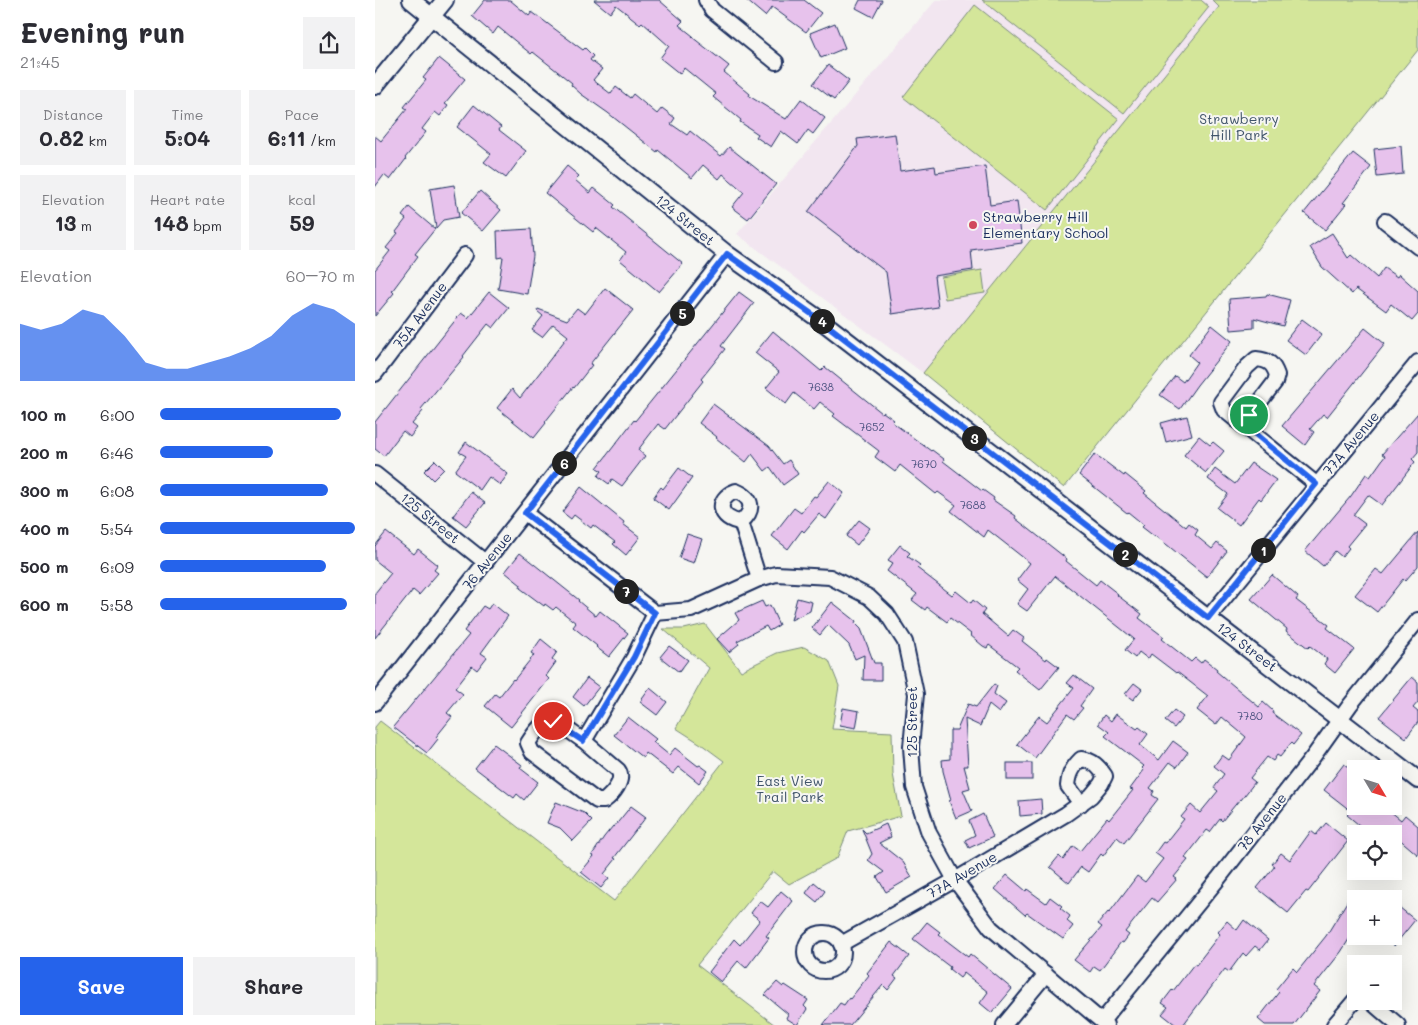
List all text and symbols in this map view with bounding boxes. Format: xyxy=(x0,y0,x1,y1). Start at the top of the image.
text: Evening run xyxy=(20,14,185,50)
button: share xyxy=(303,17,355,69)
text: 21:45 xyxy=(20,51,60,72)
text: Distance xyxy=(43,105,103,124)
text: Time xyxy=(172,105,203,124)
text: Pace xyxy=(285,105,319,124)
park label: Strawberry Hill Park xyxy=(1199,109,1279,144)
text: 0.82 xyxy=(39,124,84,151)
text: 5:04 xyxy=(165,124,210,151)
text: 6:11 xyxy=(268,124,306,151)
text: km xyxy=(84,131,107,150)
text: /km xyxy=(306,131,336,150)
text: Elevation xyxy=(42,190,105,209)
text: Heart rate xyxy=(150,190,225,209)
text: kcal xyxy=(288,190,316,209)
street label: 124 Street xyxy=(652,190,719,249)
place label: Strawberry Hill Elementary School xyxy=(983,207,1109,242)
text: 13 xyxy=(54,209,76,236)
text: 148 xyxy=(153,209,189,236)
text: 59 xyxy=(289,209,314,236)
text: m xyxy=(76,216,92,235)
text: bpm xyxy=(189,216,222,235)
marker: Strawberry Hill Elementary School xyxy=(967,219,979,231)
text: Elevation xyxy=(20,265,92,286)
text: 60–70 m xyxy=(286,265,355,286)
street label: 75A Avenue xyxy=(388,278,451,352)
pin: 5 xyxy=(669,300,695,326)
text: 5 xyxy=(678,304,687,323)
pin: 4 xyxy=(809,308,835,334)
text: 4 xyxy=(818,312,827,331)
house number: 7638 xyxy=(808,379,834,394)
pin xyxy=(1228,394,1270,436)
icon: arrive xyxy=(1235,401,1263,429)
text: 100 m xyxy=(20,404,66,425)
text: 6:00 xyxy=(100,404,134,425)
street label: 77A Avenue xyxy=(1318,407,1383,479)
house number: 7652 xyxy=(859,419,885,434)
pin: 3 xyxy=(961,426,987,450)
text: 3 xyxy=(970,429,979,448)
text: 200 m xyxy=(20,442,68,463)
text: 6:46 xyxy=(100,442,134,463)
pin: 6 xyxy=(551,450,577,476)
text: 6 xyxy=(560,454,569,473)
house number: 7670 xyxy=(911,456,937,471)
text: 300 m xyxy=(20,480,69,501)
text: 6:08 xyxy=(100,480,134,501)
street label: 125 Street xyxy=(397,488,464,547)
house number: 7688 xyxy=(960,497,986,512)
text: 400 m xyxy=(20,518,69,539)
text: 5:54 xyxy=(100,518,133,539)
street label: 76 Avenue xyxy=(457,528,516,594)
pin: 1 xyxy=(1251,538,1275,562)
text: 1 xyxy=(1260,541,1267,560)
pin: 2 xyxy=(1113,542,1137,566)
text: 2 xyxy=(1122,545,1129,564)
text: 500 m xyxy=(20,556,68,577)
text: 6:09 xyxy=(100,556,134,577)
pin: 7 xyxy=(613,578,639,604)
text: 7 xyxy=(623,582,630,601)
text: 600 m xyxy=(20,594,69,615)
text: 5:58 xyxy=(100,594,133,615)
street label: 124 Street xyxy=(1213,618,1282,676)
street label: 125 Street xyxy=(902,686,921,758)
pin xyxy=(532,700,574,742)
icon: check xyxy=(539,707,567,735)
house number: 7780 xyxy=(1237,708,1263,723)
north arrow xyxy=(1347,760,1403,815)
map controls xyxy=(1347,760,1402,1010)
park label: East View Trail Park xyxy=(756,771,824,806)
street label: 78 Avenue xyxy=(1233,789,1290,855)
button: locate xyxy=(1347,825,1402,880)
street label: 77A Avenue xyxy=(923,847,1000,902)
button: + xyxy=(1347,890,1402,945)
button: − xyxy=(1347,955,1402,1010)
button: Save xyxy=(20,957,183,1015)
button: Share xyxy=(193,957,355,1015)

